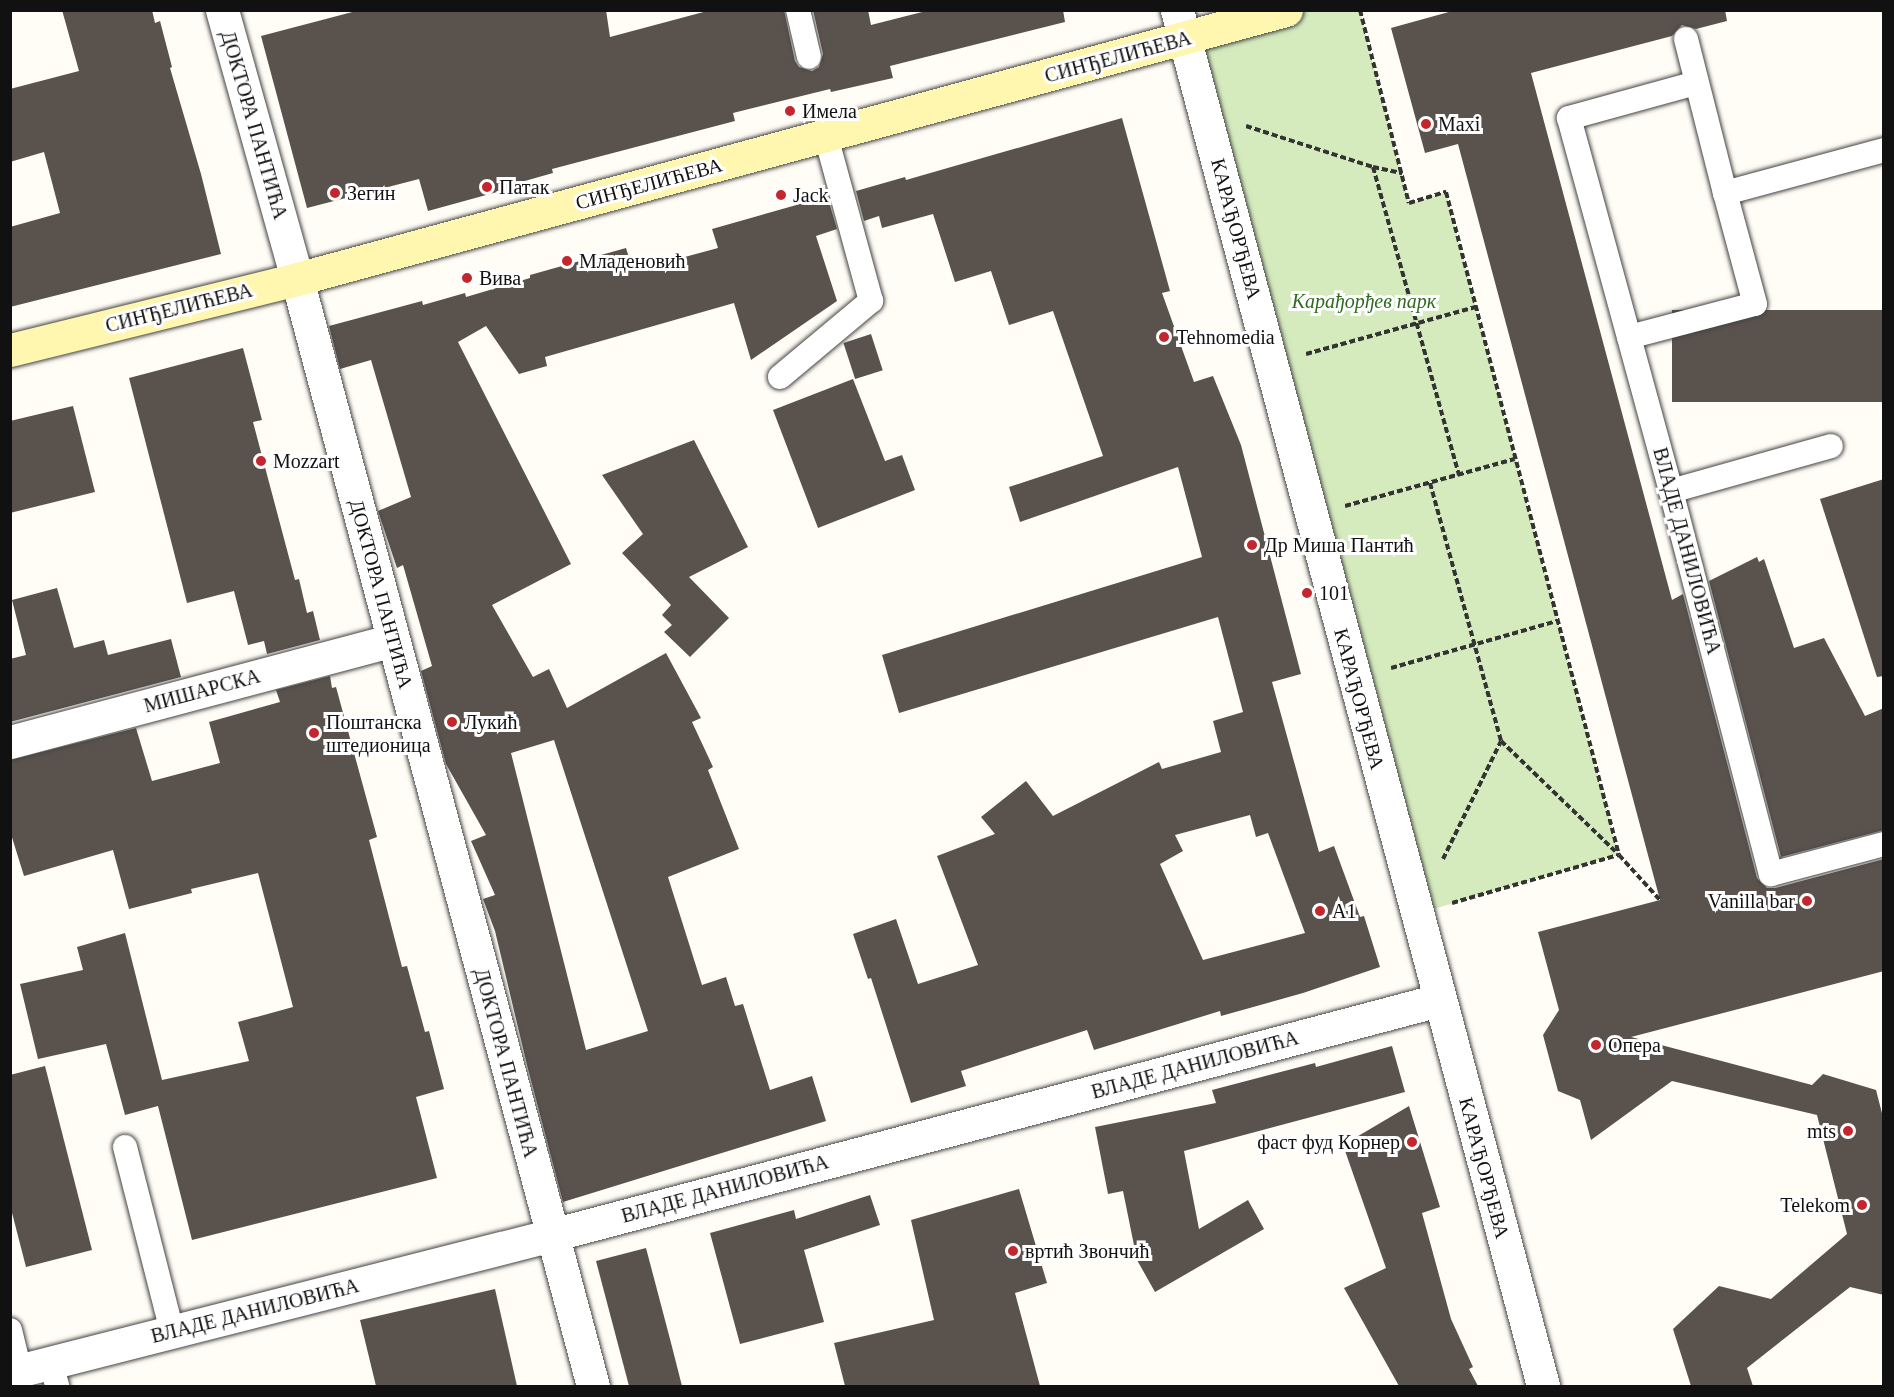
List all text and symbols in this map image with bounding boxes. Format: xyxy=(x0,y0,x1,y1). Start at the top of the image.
street label: СИНЂЕЛИЋЕВА xyxy=(1042,26,1194,88)
street label: ДОКТОРА ПАНТИЋА xyxy=(216,28,292,222)
place label: Имела xyxy=(802,99,857,123)
marker: Имела xyxy=(783,104,797,118)
place label: Maxi xyxy=(1438,112,1480,136)
marker: Maxi xyxy=(1419,117,1433,131)
street label: СИНЂЕЛИЋЕВА xyxy=(573,153,725,215)
street label: КАРАЂОРЂЕВА xyxy=(1206,156,1266,302)
place label: Патак xyxy=(499,175,549,199)
marker: Патак xyxy=(480,180,494,194)
place label: Зегин xyxy=(347,181,396,205)
place label: Jack xyxy=(793,183,829,207)
marker: Зегин xyxy=(328,186,342,200)
marker: Jack xyxy=(774,188,788,202)
place label: Младеновић xyxy=(579,249,686,273)
marker: Младеновић xyxy=(560,254,574,268)
place label: Вива xyxy=(479,266,521,290)
marker: Вива xyxy=(460,271,474,285)
street label: СИНЂЕЛИЋЕВА xyxy=(103,278,255,338)
park label: Карађорђев парк xyxy=(1292,289,1436,313)
place label: Tehnomedia xyxy=(1176,325,1275,349)
marker: Tehnomedia xyxy=(1157,330,1171,344)
street label: ВЛАДЕ ДАНИЛОВИЋА xyxy=(1648,445,1726,657)
place label: Mozzart xyxy=(273,449,340,473)
marker: Mozzart xyxy=(254,454,268,468)
street label: ДОКТОРА ПАНТИЋА xyxy=(344,497,418,691)
place label: Др Миша Пантић xyxy=(1264,533,1414,557)
marker: Др Миша Пантић xyxy=(1245,538,1259,552)
place label: 101 xyxy=(1319,581,1349,605)
marker: 101 xyxy=(1300,586,1314,600)
street label: КАРАЂОРЂЕВА xyxy=(1329,626,1389,772)
street label: МИШАРСКА xyxy=(141,664,263,718)
place label: Поштанска штедионица xyxy=(326,710,431,757)
place label: Лукић xyxy=(464,710,517,734)
marker: Лукић xyxy=(445,715,459,729)
marker: Поштанска штедионица xyxy=(307,726,321,740)
place label: Vanilla bar xyxy=(1708,889,1795,913)
marker: Vanilla bar xyxy=(1800,894,1814,908)
place label: A1 xyxy=(1332,899,1356,923)
marker: A1 xyxy=(1313,904,1327,918)
street label: ДОКТОРА ПАНТИЋА xyxy=(469,966,543,1160)
street label: ВЛАДЕ ДАНИЛОВИЋА xyxy=(1089,1026,1301,1104)
place label: Опера xyxy=(1608,1033,1661,1057)
marker: Опера xyxy=(1589,1038,1603,1052)
street label: КАРАЂОРЂЕВА xyxy=(1454,1095,1514,1241)
place label: mts xyxy=(1807,1119,1836,1143)
marker: mts xyxy=(1841,1124,1855,1138)
place label: фаст фуд Корнер xyxy=(1257,1130,1400,1154)
marker: фаст фуд Корнер xyxy=(1405,1135,1419,1149)
street label: ВЛАДЕ ДАНИЛОВИЋА xyxy=(619,1150,831,1228)
place label: Telekom xyxy=(1780,1193,1850,1217)
marker: Telekom xyxy=(1855,1198,1869,1212)
place label: вртић Звончић xyxy=(1025,1239,1149,1263)
marker: вртић Звончић xyxy=(1006,1244,1020,1258)
street label: ВЛАДЕ ДАНИЛОВИЋА xyxy=(149,1274,361,1348)

